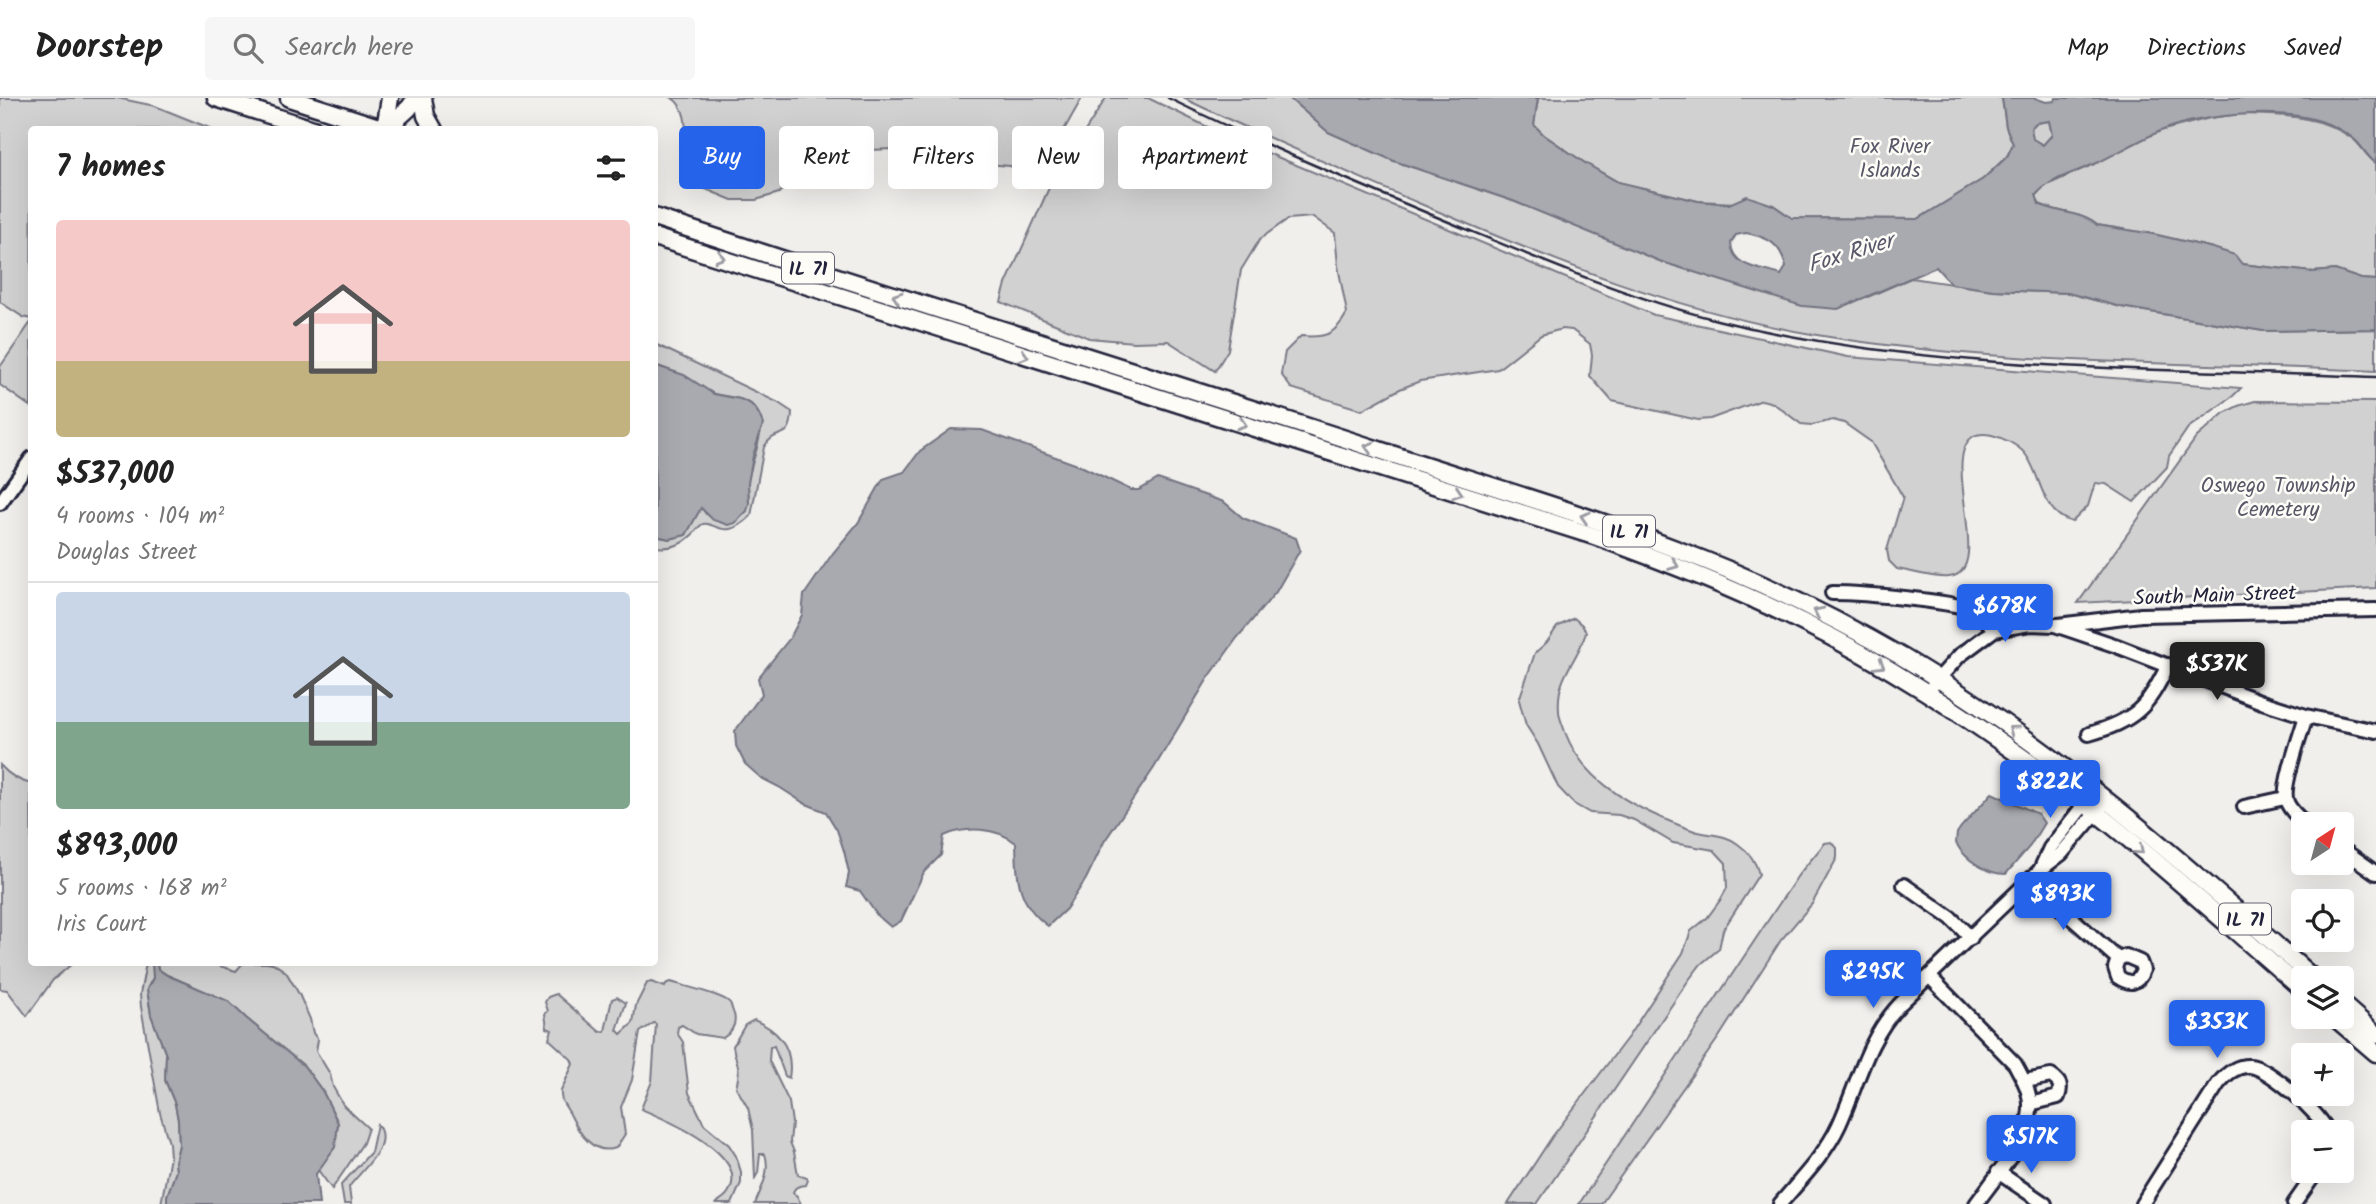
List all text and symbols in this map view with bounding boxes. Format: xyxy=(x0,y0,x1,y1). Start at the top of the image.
search box xyxy=(205,17,695,80)
text: Doorstep xyxy=(35,22,163,75)
text: Search here xyxy=(285,27,413,69)
icon: search xyxy=(229,29,267,67)
text: Map xyxy=(2067,29,2109,68)
text: Directions xyxy=(2147,29,2246,68)
text: Saved xyxy=(2284,29,2341,68)
chip: Buy xyxy=(679,126,765,189)
chip: Rent xyxy=(779,126,874,189)
chip: Filters xyxy=(888,126,998,189)
chip: New xyxy=(1012,126,1104,189)
chip: Apartment xyxy=(1118,126,1272,189)
park label: Fox River Islands xyxy=(1850,131,1931,188)
text: 7 homes xyxy=(56,144,166,192)
icon: filters xyxy=(592,149,630,187)
water label: Fox River xyxy=(1803,223,1902,284)
one-way arrow xyxy=(713,249,725,263)
road number: IL 71 xyxy=(782,252,834,284)
icon: home xyxy=(280,266,406,392)
one-way arrow xyxy=(891,291,903,305)
one-way arrow xyxy=(1018,347,1030,362)
one-way arrow xyxy=(1235,415,1247,430)
one-way arrow xyxy=(1363,440,1375,455)
text: $537,000 xyxy=(56,451,174,499)
park label: Oswego Township Cemetery xyxy=(2201,470,2355,527)
one-way arrow xyxy=(1451,485,1464,499)
text: 4 rooms · 104 m² xyxy=(56,499,224,535)
one-way arrow xyxy=(1580,511,1592,525)
road number: IL 71 xyxy=(1603,516,1655,546)
text: Douglas Street xyxy=(56,535,197,571)
one-way arrow xyxy=(1667,557,1679,571)
street label: South Main Street xyxy=(2133,577,2298,616)
pin: $678K xyxy=(1956,584,2054,644)
text: $678K xyxy=(1973,589,2037,625)
one-way arrow xyxy=(1813,607,1825,621)
icon: home xyxy=(280,638,406,764)
pin: $537K xyxy=(2168,642,2266,702)
text: $537K xyxy=(2186,647,2248,683)
one-way arrow xyxy=(1873,657,1886,670)
one-way arrow xyxy=(2008,726,2020,738)
pin: $822K xyxy=(2001,760,2099,820)
text: $822K xyxy=(2016,765,2084,801)
north arrow xyxy=(2291,812,2354,875)
map controls xyxy=(2291,812,2354,1183)
text: $893,000 xyxy=(56,823,177,871)
one-way arrow xyxy=(2131,842,2144,854)
text: 5 rooms · 168 m² xyxy=(56,871,227,907)
pin: $893K xyxy=(2014,872,2112,932)
text: $893K xyxy=(2030,877,2096,913)
button: locate xyxy=(2291,889,2354,952)
road number: IL 71 xyxy=(2219,904,2271,934)
text: Iris Court xyxy=(56,907,147,943)
pin: $295K xyxy=(1824,950,1922,1010)
text: $295K xyxy=(1841,955,1905,991)
button: layers xyxy=(2291,966,2354,1029)
pin: $353K xyxy=(2168,1000,2266,1060)
text: $353K xyxy=(2185,1005,2249,1041)
button: + xyxy=(2291,1043,2354,1106)
pin: $517K xyxy=(1982,1116,2080,1175)
text: $517K xyxy=(2003,1120,2059,1156)
button: − xyxy=(2291,1120,2354,1183)

